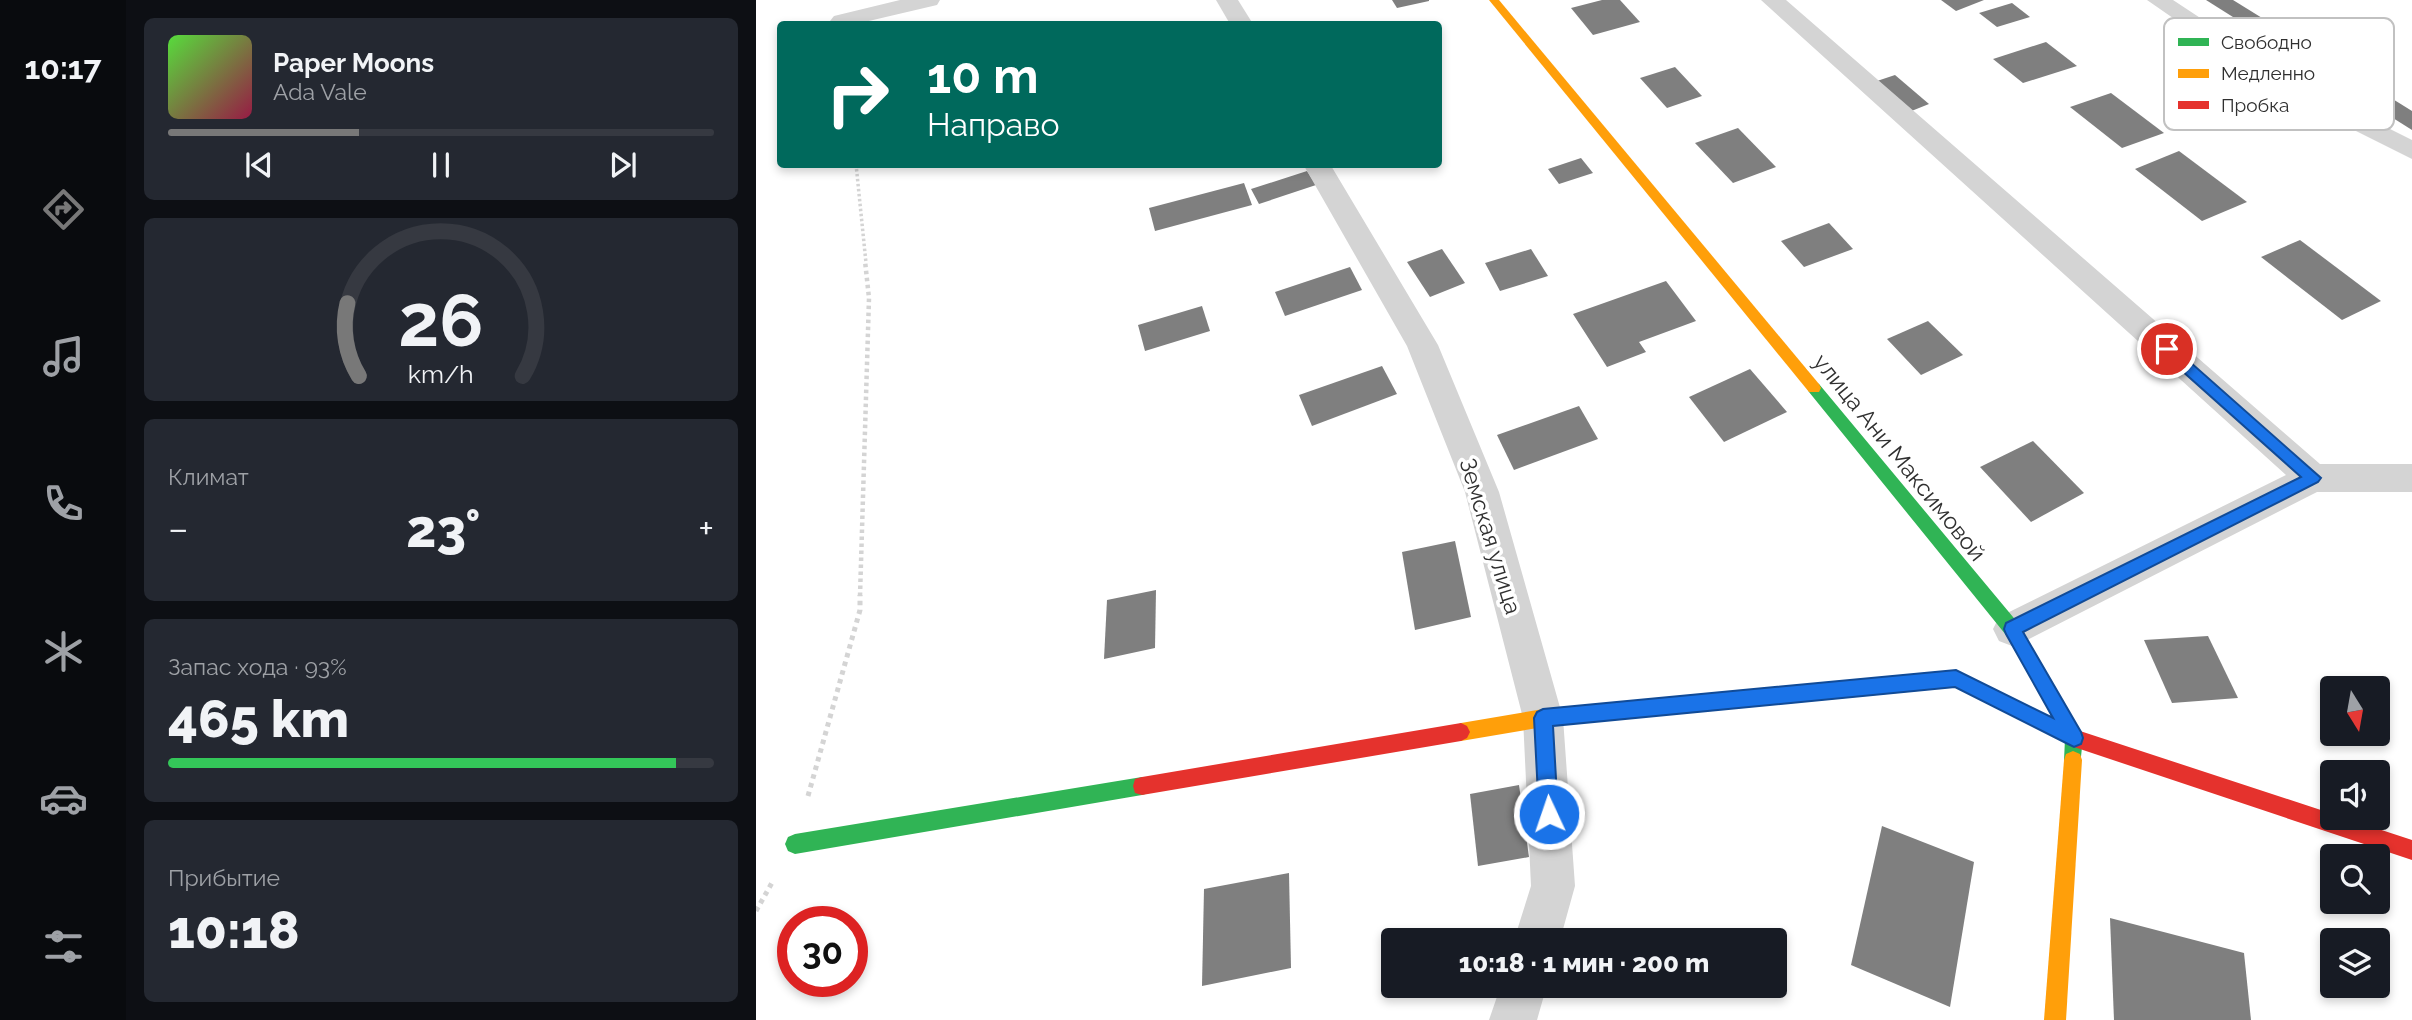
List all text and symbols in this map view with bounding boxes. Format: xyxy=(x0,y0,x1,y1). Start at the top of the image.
legend xyxy=(2164,18,2394,130)
text: Свободно xyxy=(2221,31,2312,53)
text: 10 m xyxy=(927,47,1039,104)
text: Paper Moons xyxy=(273,48,434,78)
text: 10:17 xyxy=(24,49,102,86)
icon: right xyxy=(812,49,903,140)
text: Медленно xyxy=(2221,62,2315,84)
text: Ada Vale xyxy=(273,78,367,105)
text: Пробка xyxy=(2221,94,2289,116)
text: Направо xyxy=(927,106,1059,143)
icon: previous xyxy=(240,146,278,184)
icon: pause xyxy=(422,146,460,184)
icon: next xyxy=(604,146,642,184)
icon: directions xyxy=(39,185,88,234)
text: 26 xyxy=(398,278,484,363)
pin xyxy=(2137,319,2197,379)
icon: arrive xyxy=(2148,330,2186,368)
icon: music xyxy=(39,332,88,381)
street label: улица Ани Максимовой xyxy=(1808,348,1992,566)
text: km/h xyxy=(408,358,474,388)
street label: Земская улица xyxy=(1454,455,1528,617)
text: Климат xyxy=(168,463,249,490)
icon: phone xyxy=(39,479,88,528)
text: 23° xyxy=(406,498,480,559)
text: − xyxy=(168,506,188,551)
text: + xyxy=(698,506,714,551)
icon: climate xyxy=(39,627,88,676)
text: Запас хода · 93% xyxy=(168,653,347,680)
north arrow xyxy=(2320,676,2390,746)
map controls xyxy=(2320,676,2390,998)
text: 465 km xyxy=(168,688,349,749)
button: sound xyxy=(2320,760,2390,830)
icon: car xyxy=(39,774,88,823)
position arrow xyxy=(1512,777,1586,851)
button: search xyxy=(2320,844,2390,914)
text: Прибытие xyxy=(168,864,280,891)
text: 10:18 xyxy=(168,899,300,960)
speed limit sign: 30 xyxy=(777,906,868,997)
icon: filters xyxy=(39,922,88,971)
button: layers xyxy=(2320,928,2390,998)
text: 10:18 · 1 мин · 200 m xyxy=(1459,948,1709,978)

